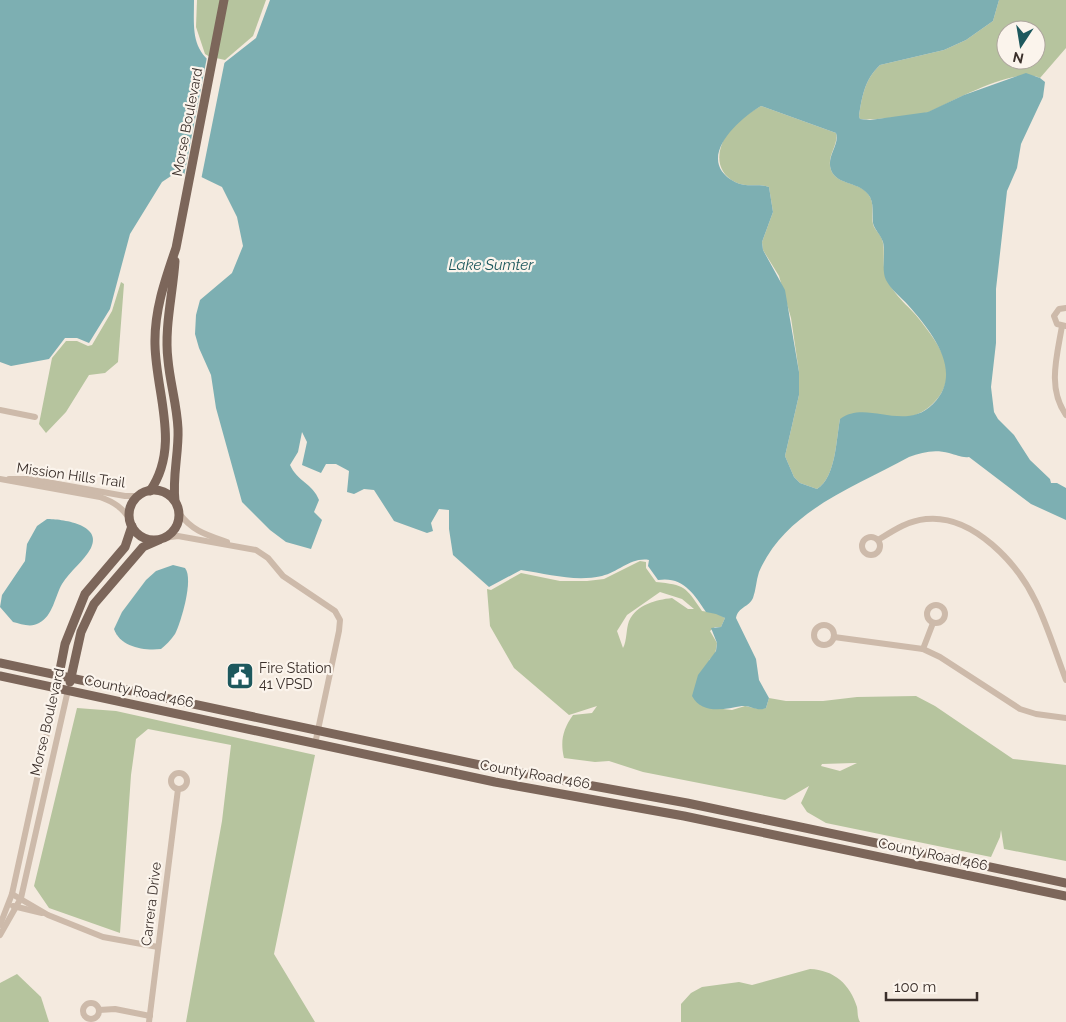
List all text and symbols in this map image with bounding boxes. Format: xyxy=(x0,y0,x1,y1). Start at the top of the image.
north arrow xyxy=(996,20,1046,70)
text: N xyxy=(1011,49,1025,67)
street label: Morse Boulevard xyxy=(169,66,205,178)
water label: Lake Sumter xyxy=(449,256,534,274)
street label: Mission Hills Trail xyxy=(16,459,127,491)
place label: Fire Station 41 VPSD xyxy=(259,660,332,692)
public building icon: Fire Station 41 VPSD xyxy=(225,661,255,691)
street label: Morse Boulevard xyxy=(27,667,67,777)
street label: County Road 466 xyxy=(83,672,195,710)
street label: County Road 466 xyxy=(479,756,591,792)
street label: County Road 466 xyxy=(877,835,989,873)
street label: Carrera Drive xyxy=(138,861,164,947)
scale bar xyxy=(886,970,977,1002)
text: 100 m xyxy=(894,978,936,996)

